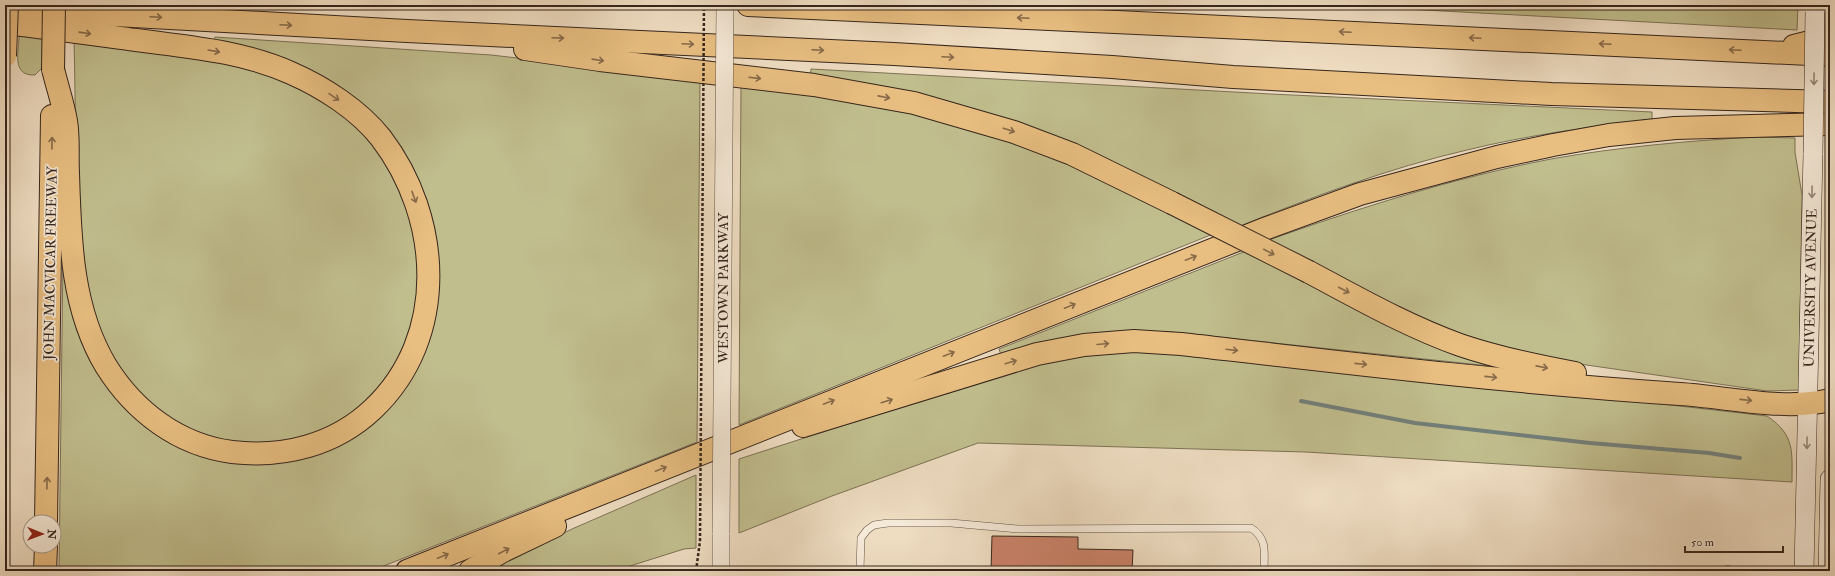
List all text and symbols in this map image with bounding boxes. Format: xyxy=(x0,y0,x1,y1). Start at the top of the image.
one-way arrow xyxy=(149,14,162,21)
one-way arrow xyxy=(1017,14,1030,21)
one-way arrow xyxy=(279,21,292,28)
one-way arrow xyxy=(1339,28,1352,36)
one-way arrow xyxy=(78,29,91,37)
one-way arrow xyxy=(551,34,564,42)
one-way arrow xyxy=(1469,34,1482,42)
one-way arrow xyxy=(681,40,694,47)
one-way arrow xyxy=(1599,40,1612,48)
one-way arrow xyxy=(811,46,824,54)
one-way arrow xyxy=(1729,46,1742,54)
one-way arrow xyxy=(207,47,220,55)
one-way arrow xyxy=(941,53,954,60)
one-way arrow xyxy=(591,56,604,64)
one-way arrow xyxy=(1810,72,1818,85)
one-way arrow xyxy=(748,74,761,82)
one-way arrow xyxy=(328,93,339,101)
one-way arrow xyxy=(877,93,890,101)
one-way arrow xyxy=(1003,127,1016,134)
one-way arrow xyxy=(48,137,56,150)
street label: JOHN MACVICAR FREEWAY xyxy=(40,165,61,361)
one-way arrow xyxy=(1808,185,1816,198)
one-way arrow xyxy=(410,191,418,203)
street label: UNIVERSITY AVENUE xyxy=(1801,208,1820,368)
street label: WESTOWN PARKWAY xyxy=(715,212,732,365)
one-way arrow xyxy=(1263,249,1275,256)
one-way arrow xyxy=(1184,254,1196,262)
one-way arrow xyxy=(1337,287,1349,294)
one-way arrow xyxy=(1064,302,1076,310)
one-way arrow xyxy=(1096,340,1109,347)
one-way arrow xyxy=(1225,346,1238,354)
one-way arrow xyxy=(943,350,955,358)
one-way arrow xyxy=(1005,358,1018,365)
one-way arrow xyxy=(1355,360,1368,367)
one-way arrow xyxy=(1535,363,1548,371)
one-way arrow xyxy=(1484,374,1497,381)
one-way arrow xyxy=(1739,396,1752,404)
one-way arrow xyxy=(880,397,893,404)
one-way arrow xyxy=(822,398,834,406)
one-way arrow xyxy=(1803,436,1810,449)
one-way arrow xyxy=(655,465,667,472)
one-way arrow xyxy=(43,477,50,490)
north arrow xyxy=(22,514,62,554)
text: N xyxy=(45,528,58,540)
scale bar xyxy=(1685,528,1783,554)
text: 50 m xyxy=(1691,535,1715,550)
one-way arrow xyxy=(497,547,509,555)
one-way arrow xyxy=(437,552,449,560)

